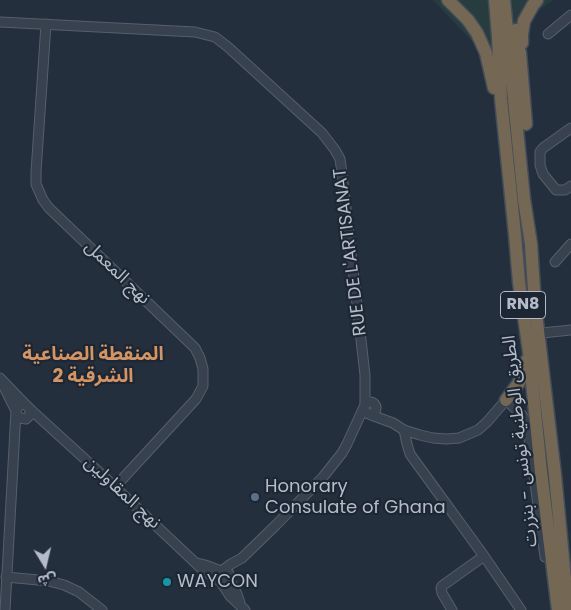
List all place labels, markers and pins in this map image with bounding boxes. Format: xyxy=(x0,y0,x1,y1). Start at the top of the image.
place label: Honorary Consulate of Ghana xyxy=(265,476,446,518)
marker: Honorary Consulate of Ghana xyxy=(249,491,261,503)
place label: WAYCON xyxy=(177,571,258,593)
marker: WAYCON xyxy=(161,576,173,588)

